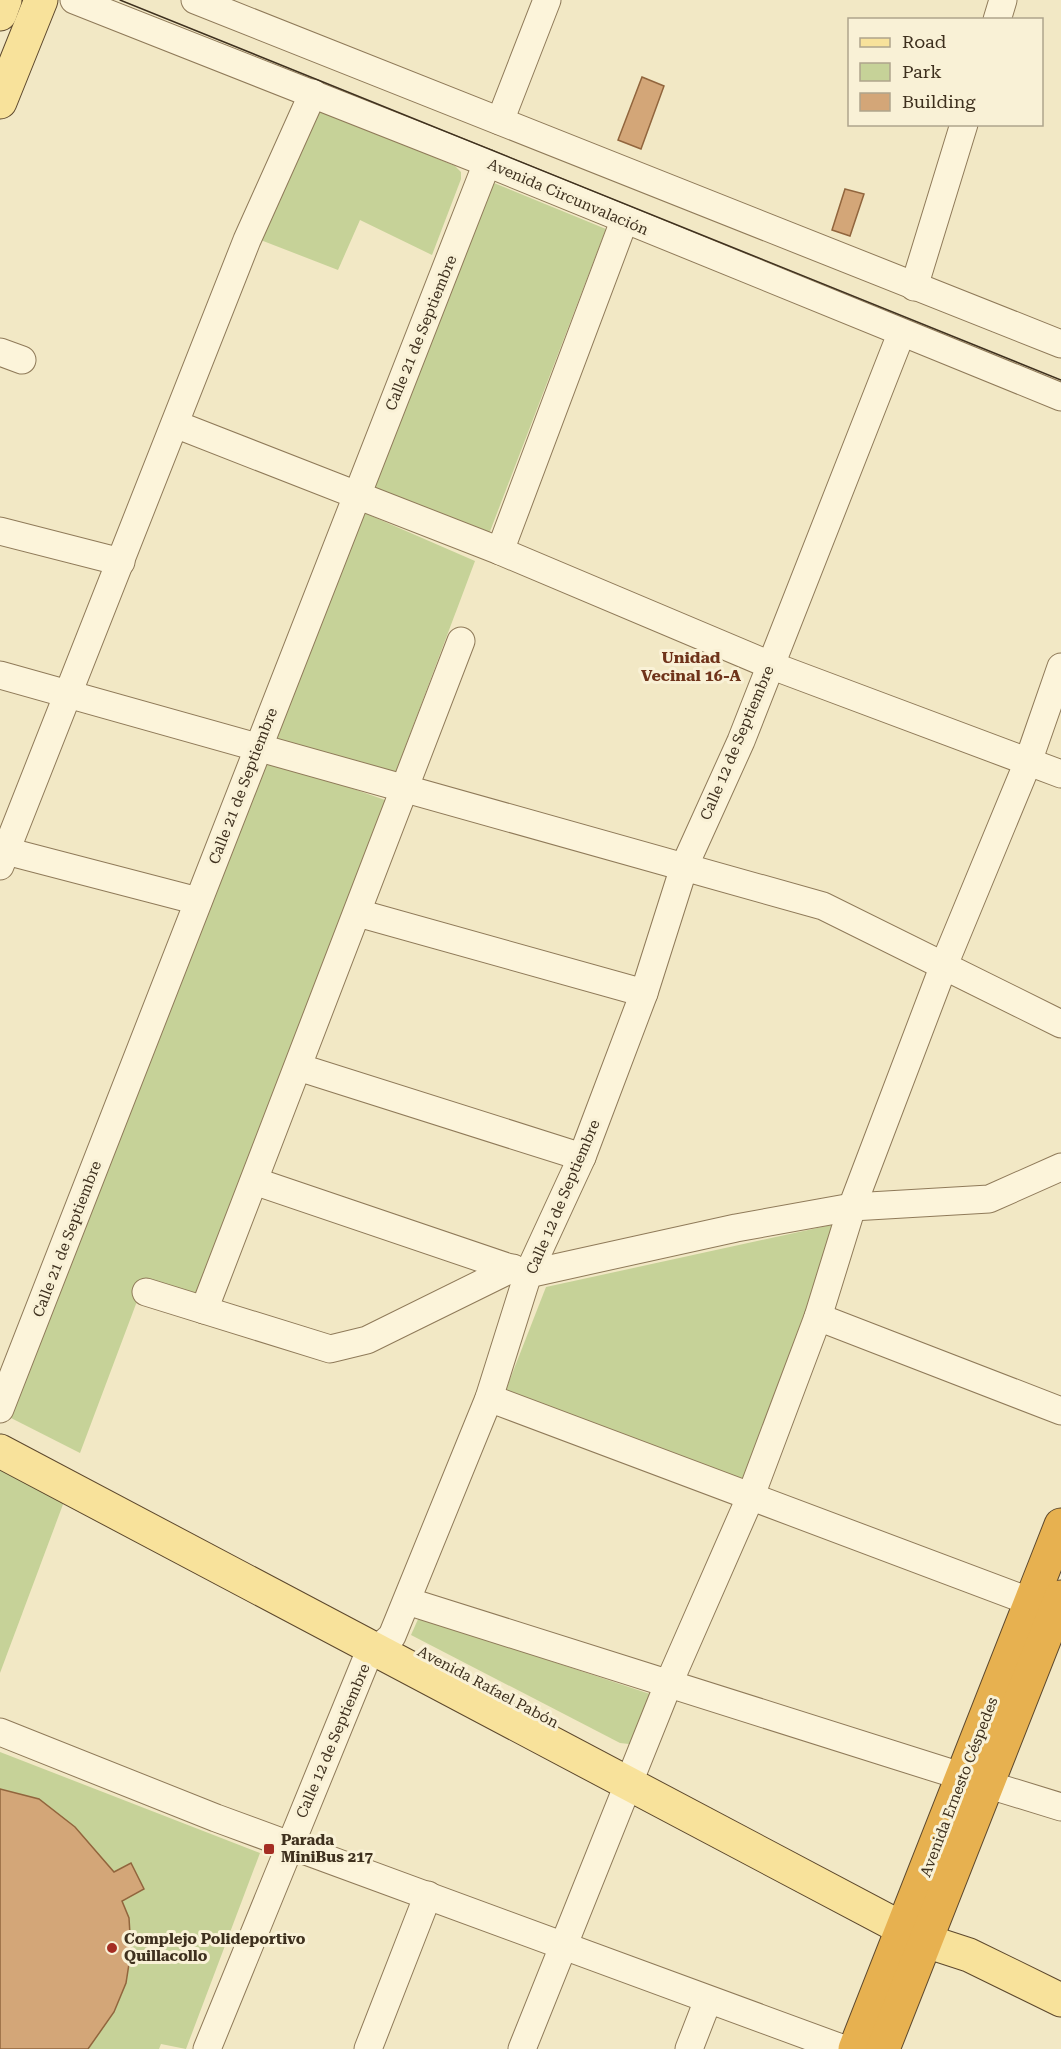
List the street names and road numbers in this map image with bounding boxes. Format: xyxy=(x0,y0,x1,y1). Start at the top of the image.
street label: Avenida Circunvalación xyxy=(485,155,651,239)
street label: Calle 21 de Septiembre xyxy=(382,253,460,413)
street label: Calle 12 de Septiembre xyxy=(696,663,778,823)
street label: Calle 21 de Septiembre xyxy=(205,705,281,867)
street label: Calle 12 de Septiembre xyxy=(522,1117,604,1277)
street label: Calle 21 de Septiembre xyxy=(29,1158,105,1320)
street label: Avenida Rafael Pabón xyxy=(414,1642,562,1732)
street label: Calle 12 de Septiembre xyxy=(292,1661,374,1821)
street label: Avenida Ernesto Céspedes xyxy=(916,1695,1002,1879)

